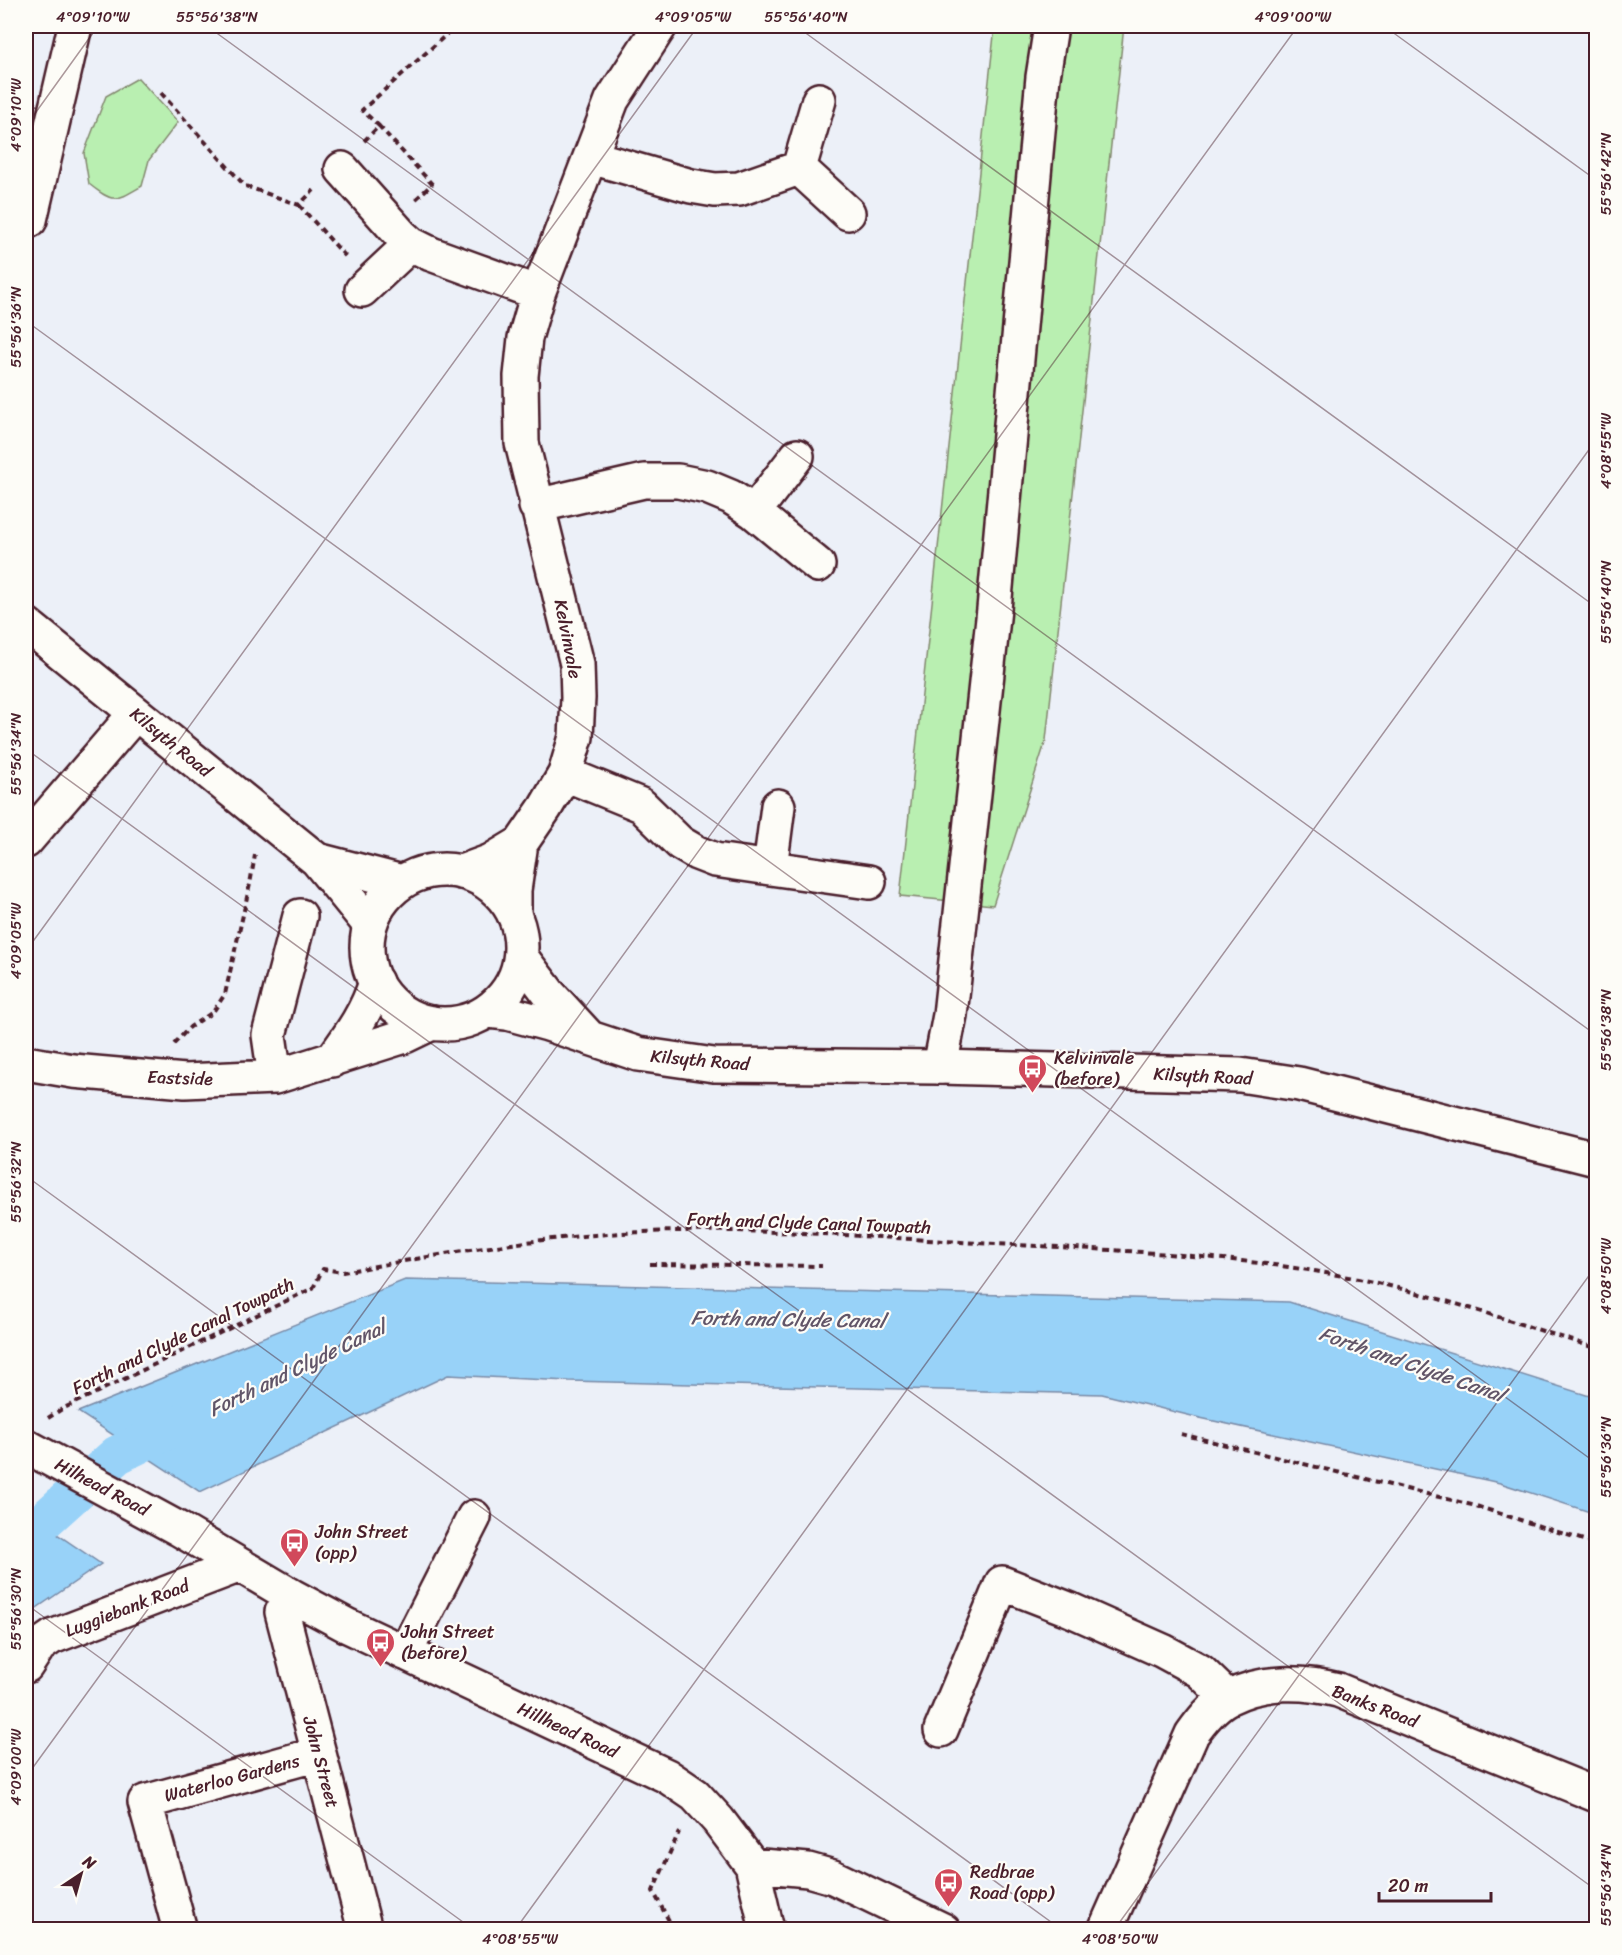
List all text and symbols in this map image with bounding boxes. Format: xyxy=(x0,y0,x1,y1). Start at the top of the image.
text: 4°09'10"W xyxy=(56,4,130,30)
text: 55°56'38"N xyxy=(176,4,259,30)
text: 4°09'05"W xyxy=(655,4,732,30)
text: 55°56'40"N xyxy=(764,4,848,30)
text: 4°09'00"W xyxy=(1255,4,1332,30)
text: 4°09'10"W xyxy=(3,78,29,152)
text: 55°56'42"N xyxy=(1593,132,1619,215)
text: 55°56'36"N xyxy=(3,286,29,368)
text: 4°08'55"W xyxy=(1593,413,1619,489)
text: 55°56'40"N xyxy=(1593,560,1619,644)
street label: Kelvinvale xyxy=(545,597,591,681)
street label: Kilsyth Road xyxy=(122,698,221,787)
text: 55°56'34"N xyxy=(3,712,29,795)
text: 4°09'05"W xyxy=(3,902,29,979)
text: 55°56'38"N xyxy=(1593,988,1619,1071)
street label: Kilsyth Road xyxy=(649,1040,752,1080)
place label: Kelvinvale (before) xyxy=(1054,1042,1134,1095)
bus stop icon: Kelvinvale (before) xyxy=(1017,1052,1049,1094)
street label: Kilsyth Road xyxy=(1153,1057,1255,1095)
street label: Eastside xyxy=(147,1061,214,1095)
text: 55°56'32"N xyxy=(3,1141,29,1223)
street label: Forth and Clyde Canal Towpath xyxy=(687,1203,931,1243)
text: 4°08'50"W xyxy=(1593,1237,1619,1314)
street label: Forth and Clyde Canal Towpath xyxy=(68,1273,298,1399)
water label: Forth and Clyde Canal xyxy=(691,1300,890,1339)
water label: Forth and Clyde Canal xyxy=(205,1315,389,1421)
water label: Forth and Clyde Canal xyxy=(1314,1316,1513,1414)
text: 55°56'36"N xyxy=(1593,1416,1619,1498)
street label: Hilhead Road xyxy=(49,1449,156,1526)
place label: John Street (opp) xyxy=(314,1516,409,1569)
bus stop icon: John Street (opp) xyxy=(278,1526,310,1568)
text: 55°56'30"N xyxy=(3,1567,29,1650)
street label: Luggiebank Road xyxy=(60,1569,195,1646)
place label: John Street (before) xyxy=(400,1616,495,1669)
bus stop icon: John Street (before) xyxy=(364,1626,396,1668)
street label: Banks Road xyxy=(1327,1675,1424,1738)
street label: Hillhead Road xyxy=(512,1693,625,1768)
street label: John Street xyxy=(293,1712,349,1812)
text: 4°09'00"W xyxy=(3,1728,29,1805)
street label: Waterloo Gardens xyxy=(161,1744,304,1811)
text: 55°56'34"N xyxy=(1593,1843,1619,1926)
north arrow xyxy=(51,1844,111,1904)
text: N xyxy=(76,1847,103,1878)
place label: Redbrae Road (opp) xyxy=(970,1856,1056,1909)
scale bar xyxy=(1379,1865,1492,1903)
bus stop icon: Redbrae Road (opp) xyxy=(933,1866,965,1908)
text: 20 m xyxy=(1388,1870,1428,1902)
text: 4°08'55"W xyxy=(482,1926,558,1952)
text: 4°08'50"W xyxy=(1082,1926,1159,1952)

